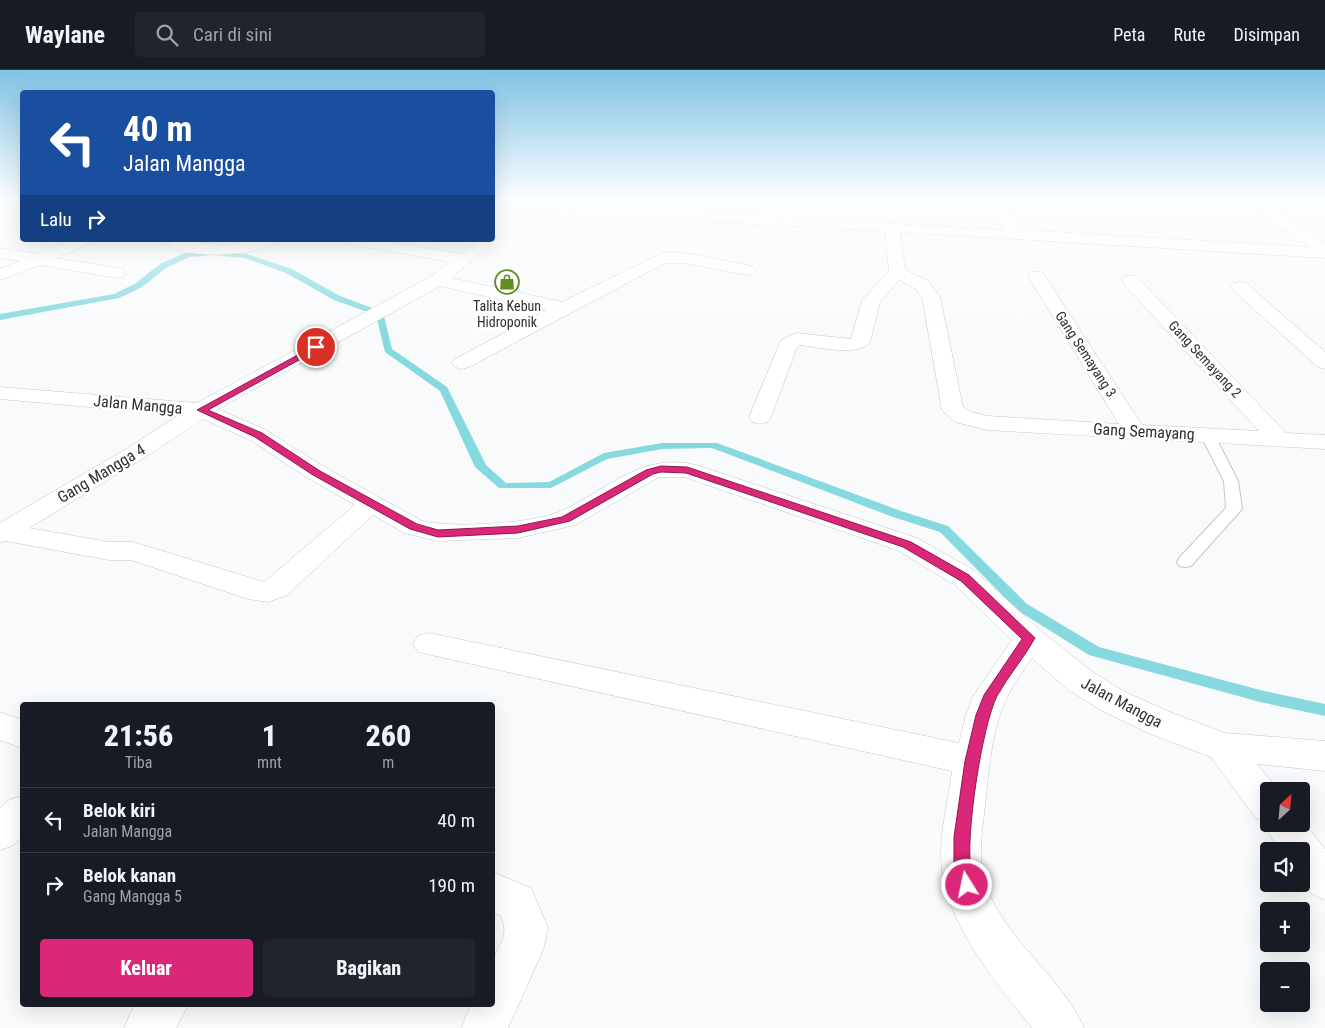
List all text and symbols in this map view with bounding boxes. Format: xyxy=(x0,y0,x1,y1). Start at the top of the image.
search box xyxy=(135,12,485,57)
text: Waylane xyxy=(25,21,105,49)
icon: search xyxy=(153,21,181,49)
text: Cari di sini xyxy=(193,23,272,46)
text: Peta xyxy=(1113,24,1145,45)
text: Rute xyxy=(1173,24,1205,45)
text: Disimpan xyxy=(1233,24,1300,45)
text: 40 m xyxy=(123,109,192,150)
icon: left xyxy=(40,110,105,175)
text: Jalan Mangga xyxy=(123,151,246,176)
icon: right xyxy=(82,205,110,233)
text: Lalu xyxy=(40,208,72,231)
shop icon: Talita Kebun Hidroponik xyxy=(494,269,520,295)
place label: Talita Kebun Hidroponik xyxy=(473,298,541,330)
street label: Gang Semayang 3 xyxy=(1052,308,1120,400)
street label: Gang Semayang 2 xyxy=(1165,317,1245,401)
pin xyxy=(295,326,337,368)
icon: arrive xyxy=(302,333,330,361)
street label: Jalan Mangga xyxy=(93,391,183,418)
street label: Gang Semayang xyxy=(1093,419,1195,444)
street label: Gang Mangga 4 xyxy=(54,440,149,507)
street label: Jalan Mangga xyxy=(1078,673,1166,732)
text: 21:56 xyxy=(104,718,173,753)
text: 1 xyxy=(262,718,277,753)
text: 260 xyxy=(365,718,411,753)
text: Tiba xyxy=(125,753,152,772)
text: mnt xyxy=(257,753,282,772)
text: m xyxy=(382,753,394,772)
north arrow xyxy=(1260,782,1310,832)
map controls xyxy=(1260,782,1310,1012)
text: Belok kiri xyxy=(83,799,155,822)
icon: left xyxy=(40,806,68,834)
text: 40 m xyxy=(438,809,475,832)
text: Jalan Mangga xyxy=(83,822,172,841)
button: sound xyxy=(1260,842,1310,892)
position arrow xyxy=(940,858,992,910)
text: Belok kanan xyxy=(83,864,176,887)
icon: right xyxy=(40,871,68,899)
text: 190 m xyxy=(428,874,475,897)
text: Gang Mangga 5 xyxy=(83,887,182,906)
button: + xyxy=(1260,902,1310,952)
button: Keluar xyxy=(40,939,253,997)
button: Bagikan xyxy=(263,939,475,997)
button: − xyxy=(1260,962,1310,1012)

